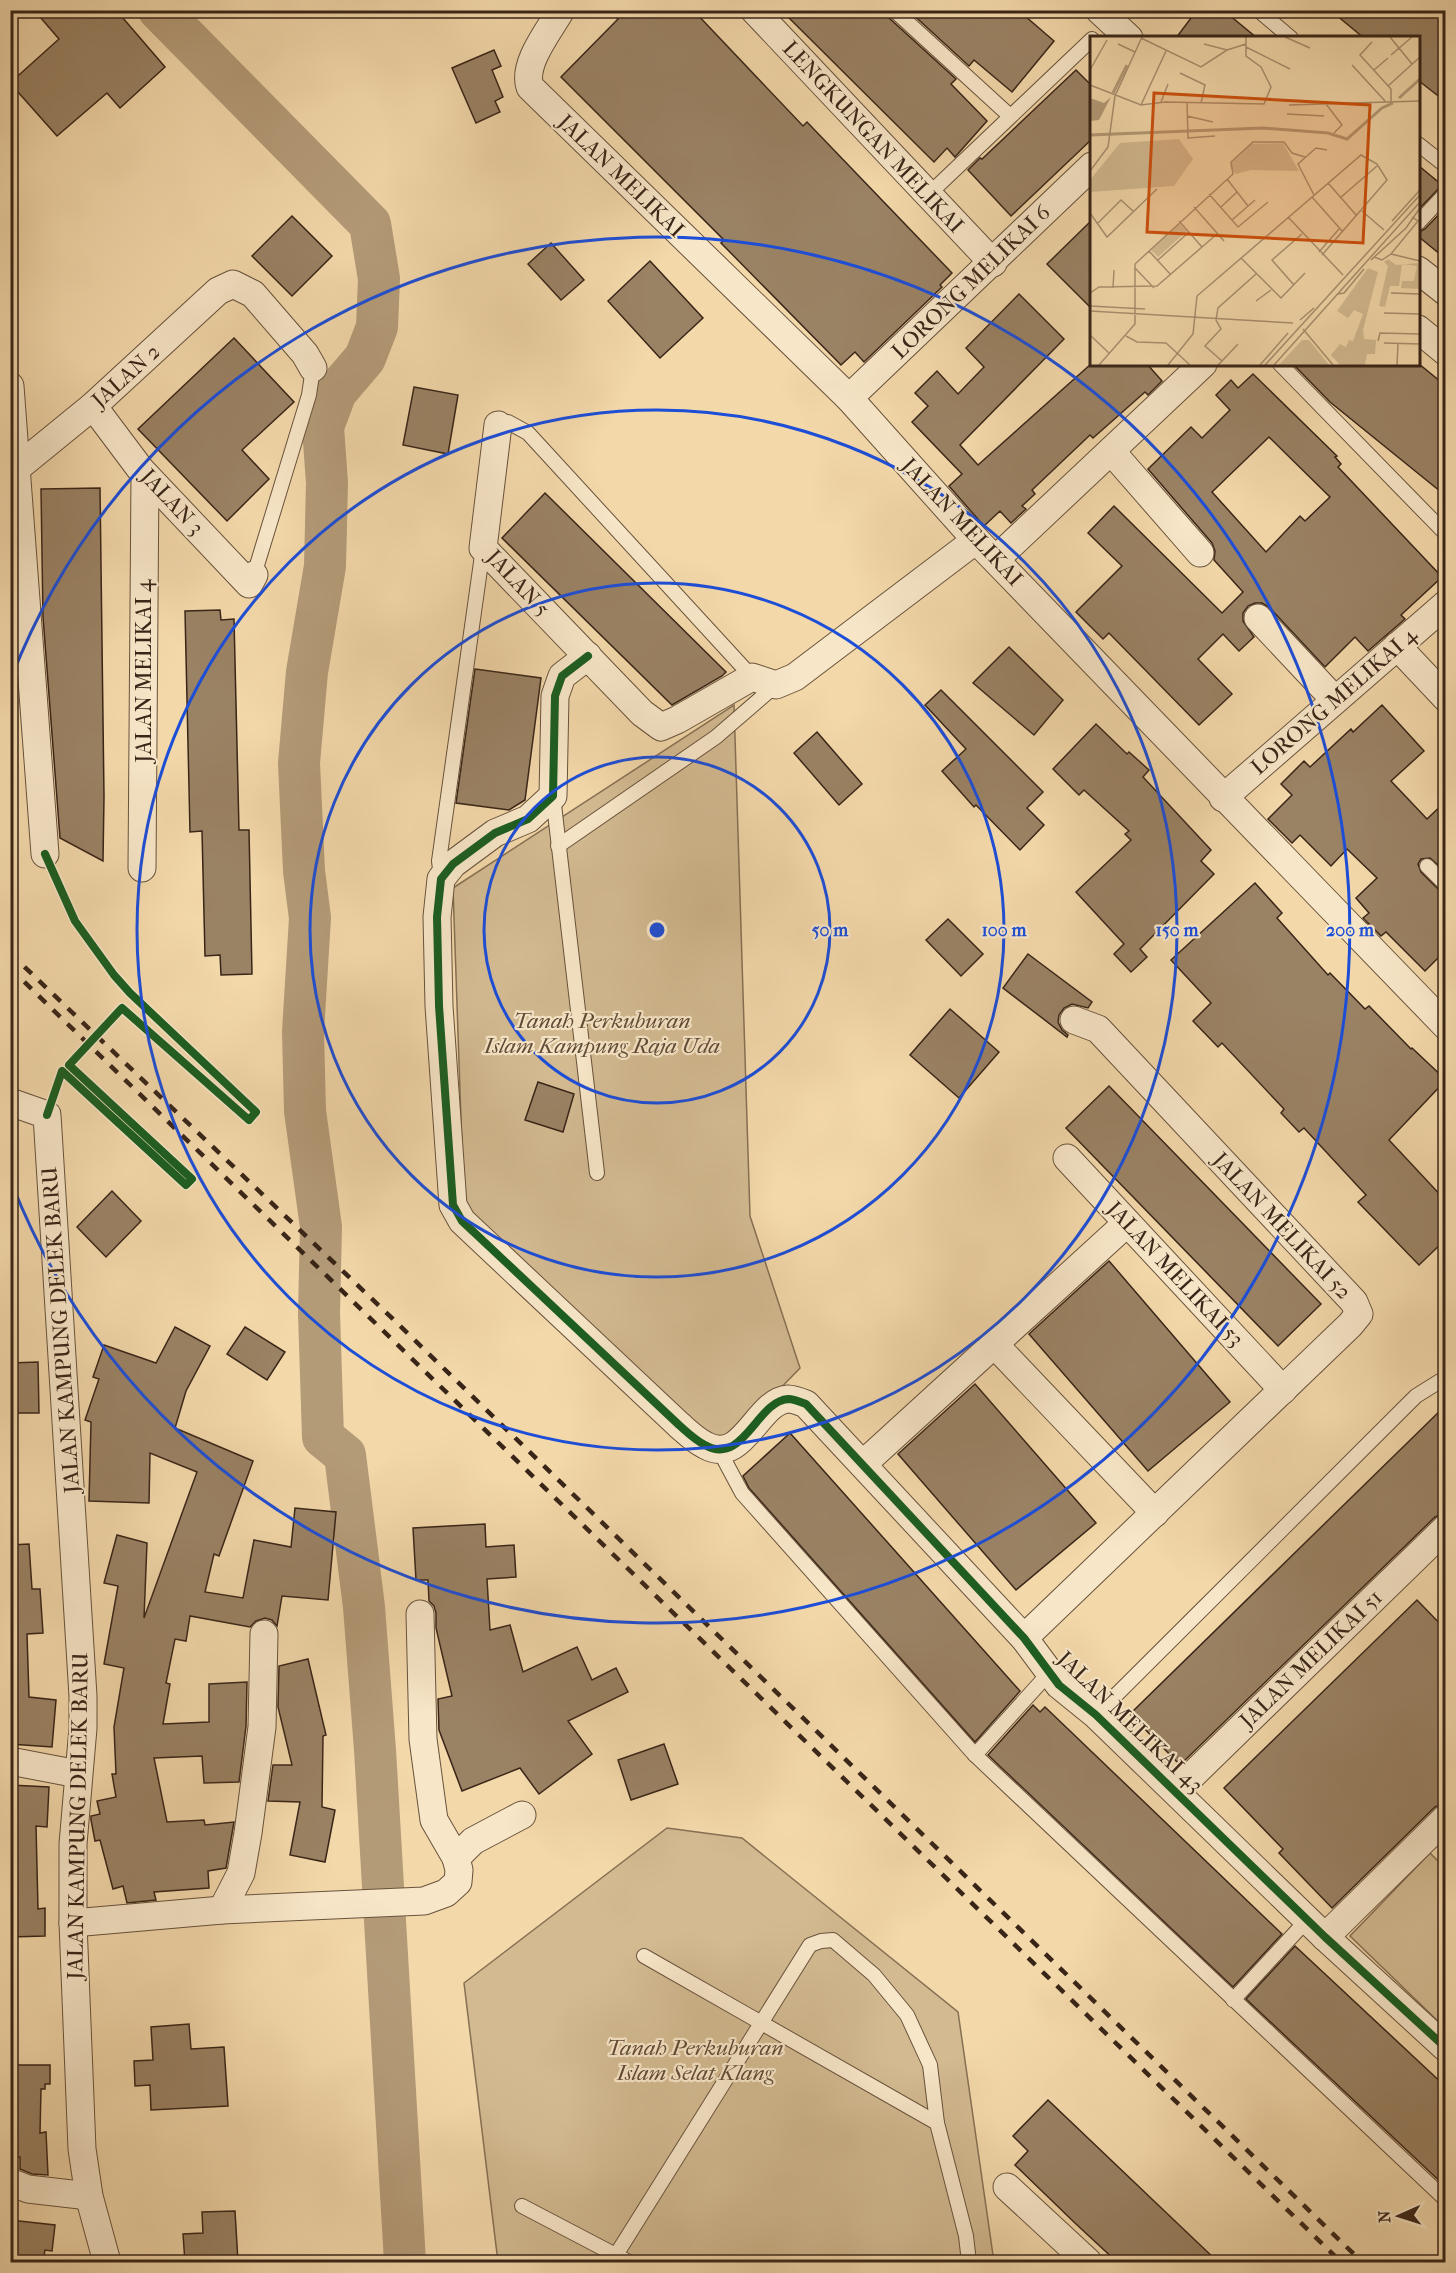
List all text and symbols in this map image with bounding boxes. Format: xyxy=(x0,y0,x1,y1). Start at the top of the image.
street label: LENGKUNGAN MELIKAI xyxy=(777,36,969,239)
inset map xyxy=(1090,36,1420,366)
street label: JALAN MELIKAI xyxy=(551,108,690,243)
street label: LORONG MELIKAI 6 xyxy=(886,199,1056,364)
street label: JALAN 2 xyxy=(85,339,166,415)
street label: JALAN MELIKAI xyxy=(895,451,1028,592)
street label: JALAN 3 xyxy=(134,462,209,540)
street label: JALAN 5 xyxy=(479,543,555,622)
street label: JALAN MELIKAI 4 xyxy=(131,578,157,765)
street label: LORONG MELIKAI 4 xyxy=(1246,621,1423,780)
centre of rings xyxy=(647,920,667,940)
text: 50 m xyxy=(812,920,849,941)
text: 100 m xyxy=(981,920,1028,941)
text: 150 m xyxy=(1156,920,1199,941)
text: 200 m xyxy=(1326,920,1375,941)
park label: Tanah Perkuburan Islam Kampung Raja Uda xyxy=(483,1008,720,1059)
street label: JALAN MELIKAI 52 xyxy=(1206,1146,1357,1305)
street label: JALAN KAMPUNG DELEK BARU xyxy=(37,1166,86,1496)
street label: JALAN MELIKAI 53 xyxy=(1100,1195,1249,1352)
street label: JALAN MELIKAI 51 xyxy=(1233,1584,1388,1735)
street label: JALAN MELIKAI 43 xyxy=(1050,1644,1208,1798)
street label: JALAN KAMPUNG DELEK BARU xyxy=(62,1652,94,1982)
park label: Tanah Perkuburan Islam Selat Klang xyxy=(607,2035,784,2086)
north arrow xyxy=(1369,2186,1429,2246)
text: N xyxy=(1375,2209,1394,2223)

